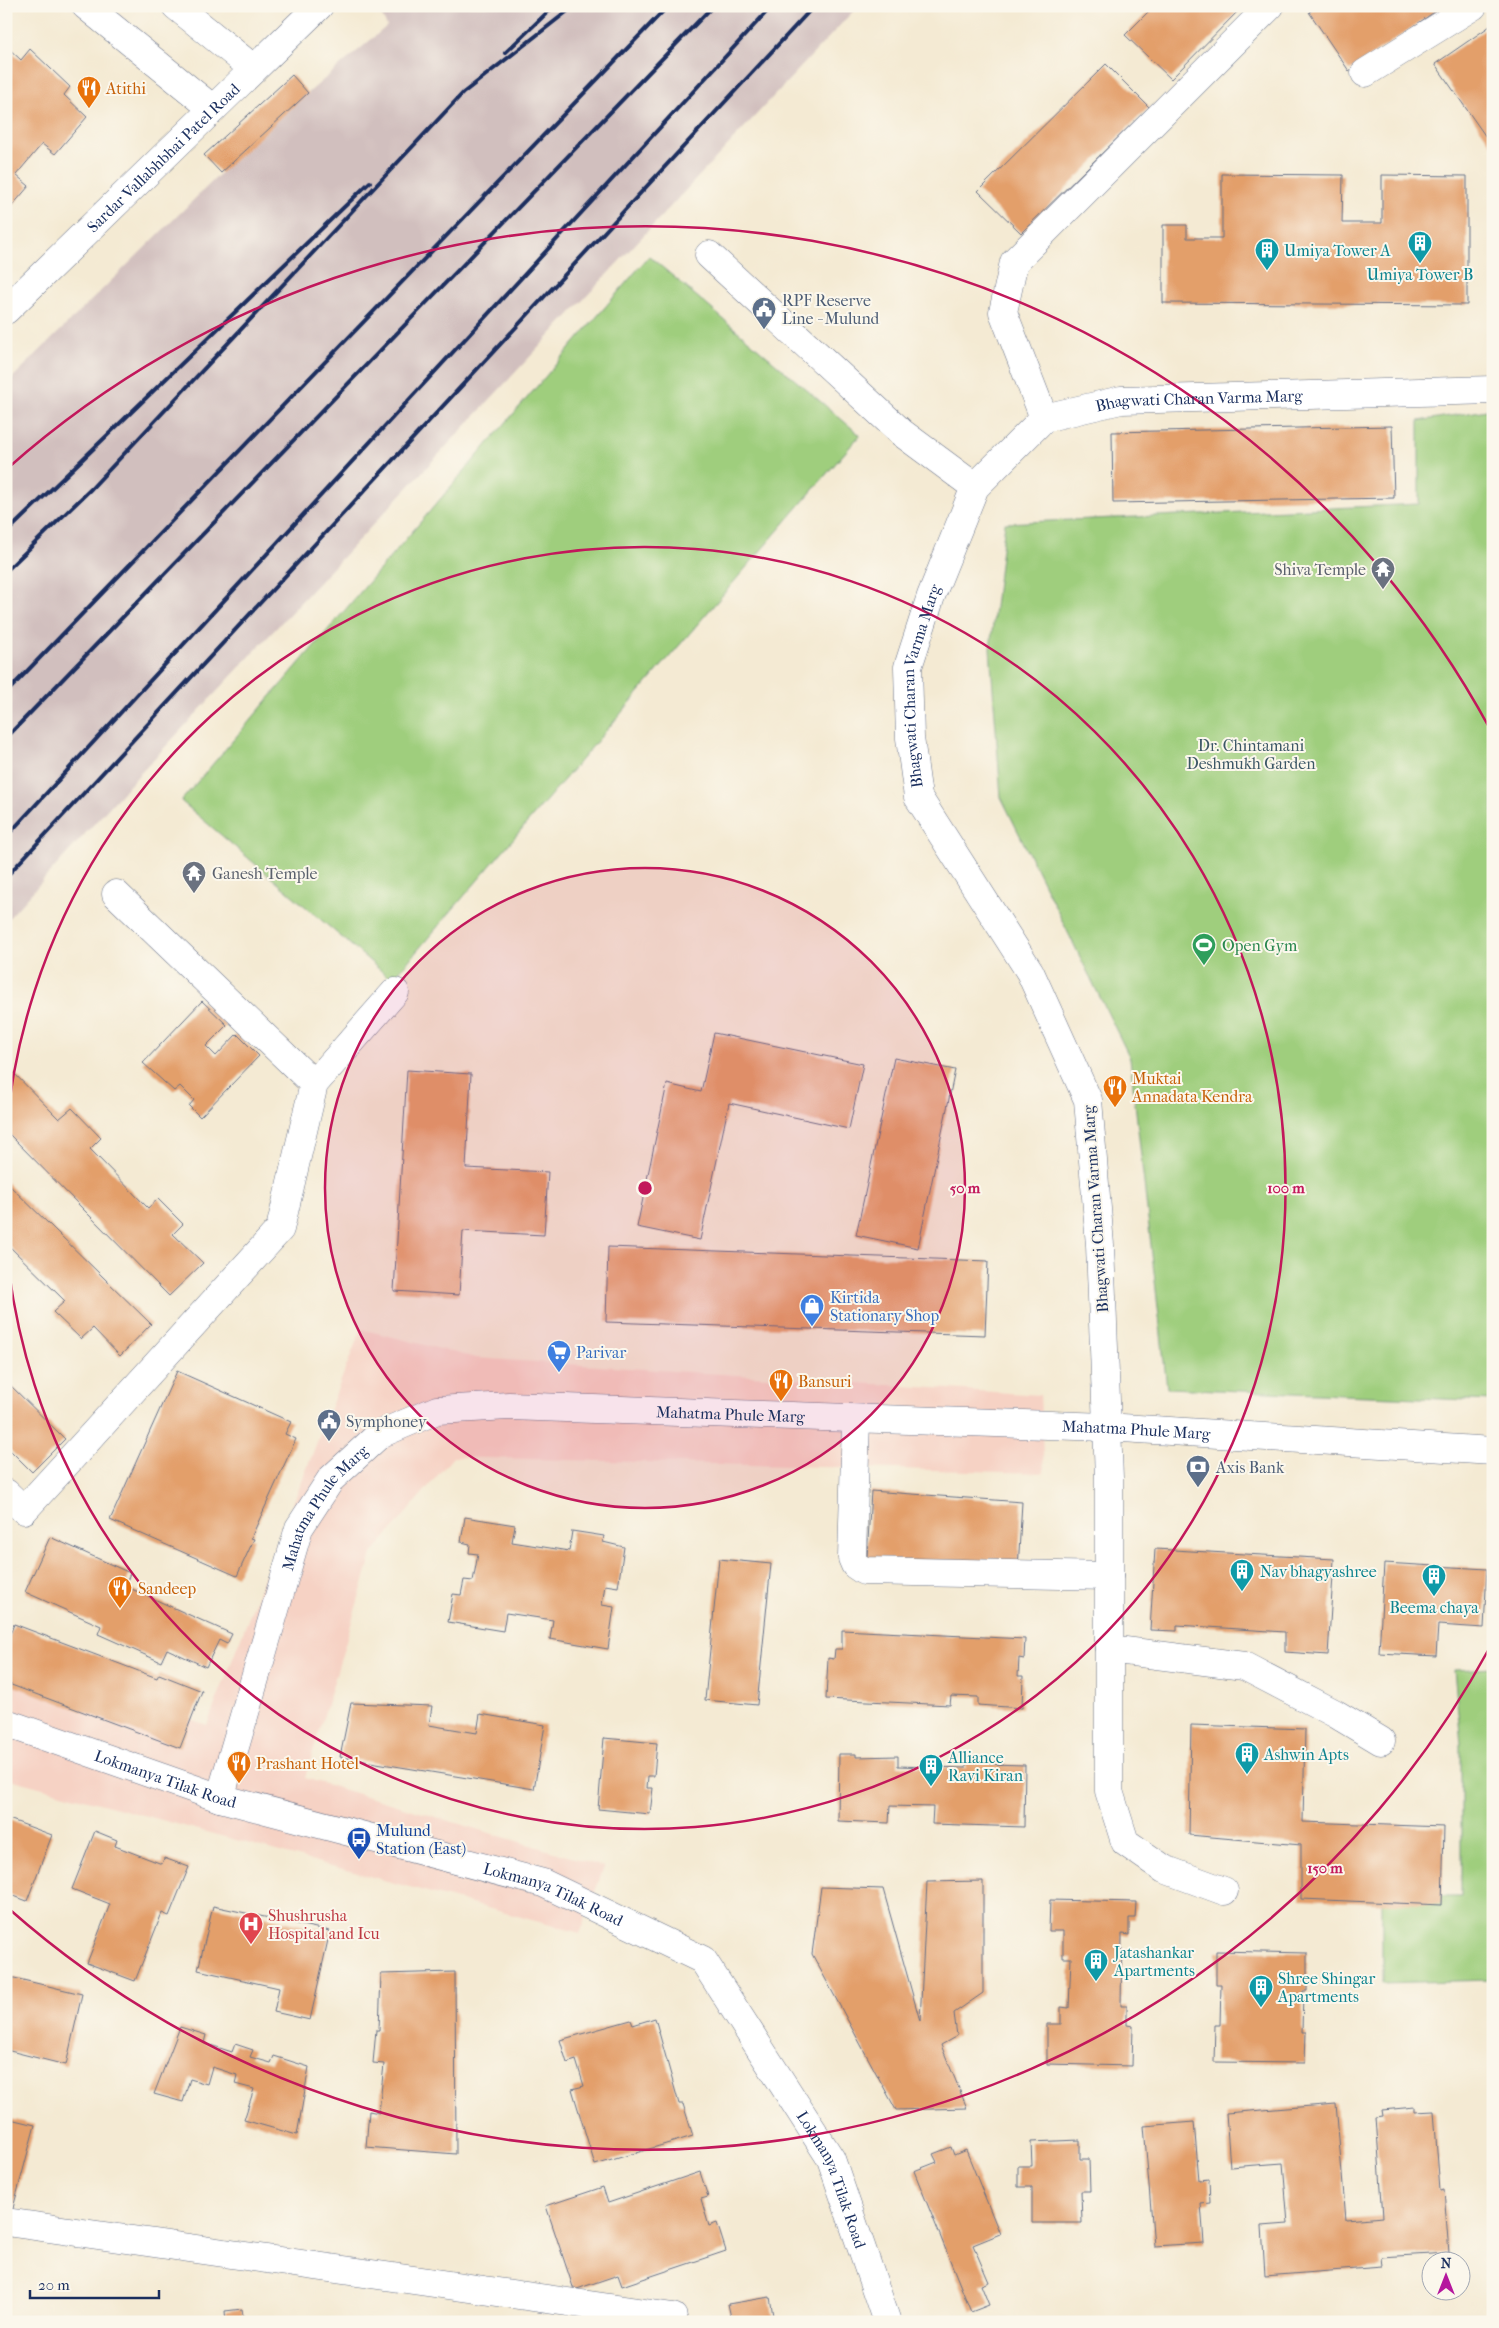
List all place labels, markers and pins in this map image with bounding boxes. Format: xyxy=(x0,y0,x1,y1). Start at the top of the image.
restaurant icon: Atithi xyxy=(76,75,102,109)
place label: Atithi xyxy=(105,79,146,98)
building icon: Umiya Tower B xyxy=(1407,230,1433,264)
building icon: Umiya Tower A xyxy=(1254,237,1280,271)
place label: Umiya Tower A xyxy=(1284,241,1391,260)
place label: Umiya Tower B xyxy=(1367,265,1473,284)
place label: RPF Reserve Line - Mulund xyxy=(782,291,880,328)
public building icon: RPF Reserve Line - Mulund xyxy=(751,296,777,330)
temple icon: Shiva Temple xyxy=(1370,556,1396,590)
place label: Shiva Temple xyxy=(1274,560,1366,579)
temple icon: Ganesh Temple xyxy=(181,860,207,894)
place label: Ganesh Temple xyxy=(212,864,318,883)
sports icon: Open Gym xyxy=(1191,932,1217,966)
place label: Open Gym xyxy=(1222,936,1298,955)
place label: Muktai Annadata Kendra xyxy=(1131,1069,1253,1106)
restaurant icon: Muktai Annadata Kendra xyxy=(1102,1074,1128,1108)
centre of rings xyxy=(636,1179,654,1197)
place label: Kirtida Stationary Shop xyxy=(830,1288,939,1325)
shop icon: Kirtida Stationary Shop xyxy=(799,1293,825,1327)
supermarket icon: Parivar xyxy=(546,1339,572,1373)
place label: Parivar xyxy=(576,1343,626,1362)
restaurant icon: Bansuri xyxy=(768,1368,794,1402)
place label: Bansuri xyxy=(798,1372,852,1391)
public building icon: Symphoney xyxy=(316,1408,342,1442)
place label: Symphoney xyxy=(346,1412,427,1431)
bank icon: Axis Bank xyxy=(1185,1454,1211,1488)
place label: Axis Bank xyxy=(1215,1458,1285,1477)
building icon: Nav bhagyashree xyxy=(1229,1558,1255,1592)
place label: Nav bhagyashree xyxy=(1260,1562,1377,1581)
building icon: Beema chaya xyxy=(1421,1563,1447,1597)
restaurant icon: Sandeep xyxy=(107,1575,133,1609)
place label: Sandeep xyxy=(138,1579,196,1598)
place label: Beema chaya xyxy=(1389,1598,1479,1617)
building icon: Ashwin Apts xyxy=(1234,1741,1260,1775)
place label: Ashwin Apts xyxy=(1263,1745,1349,1764)
place label: Alliance Ravi Kiran xyxy=(947,1748,1024,1785)
restaurant icon: Prashant Hotel xyxy=(226,1750,252,1784)
building icon: Alliance Ravi Kiran xyxy=(918,1753,944,1787)
place label: Prashant Hotel xyxy=(256,1754,359,1773)
place label: Mulund Station (East) xyxy=(376,1821,466,1858)
bus stop icon: Mulund Station (East) xyxy=(346,1826,372,1860)
place label: Shushrusha Hospital and Icu xyxy=(268,1906,380,1943)
hospital icon: Shushrusha Hospital and Icu xyxy=(238,1911,264,1945)
place label: Jatashankar Apartments xyxy=(1112,1943,1195,1980)
building icon: Jatashankar Apartments xyxy=(1083,1948,1109,1982)
place label: Shree Shingar Apartments xyxy=(1277,1969,1375,2006)
building icon: Shree Shingar Apartments xyxy=(1248,1974,1274,2008)

